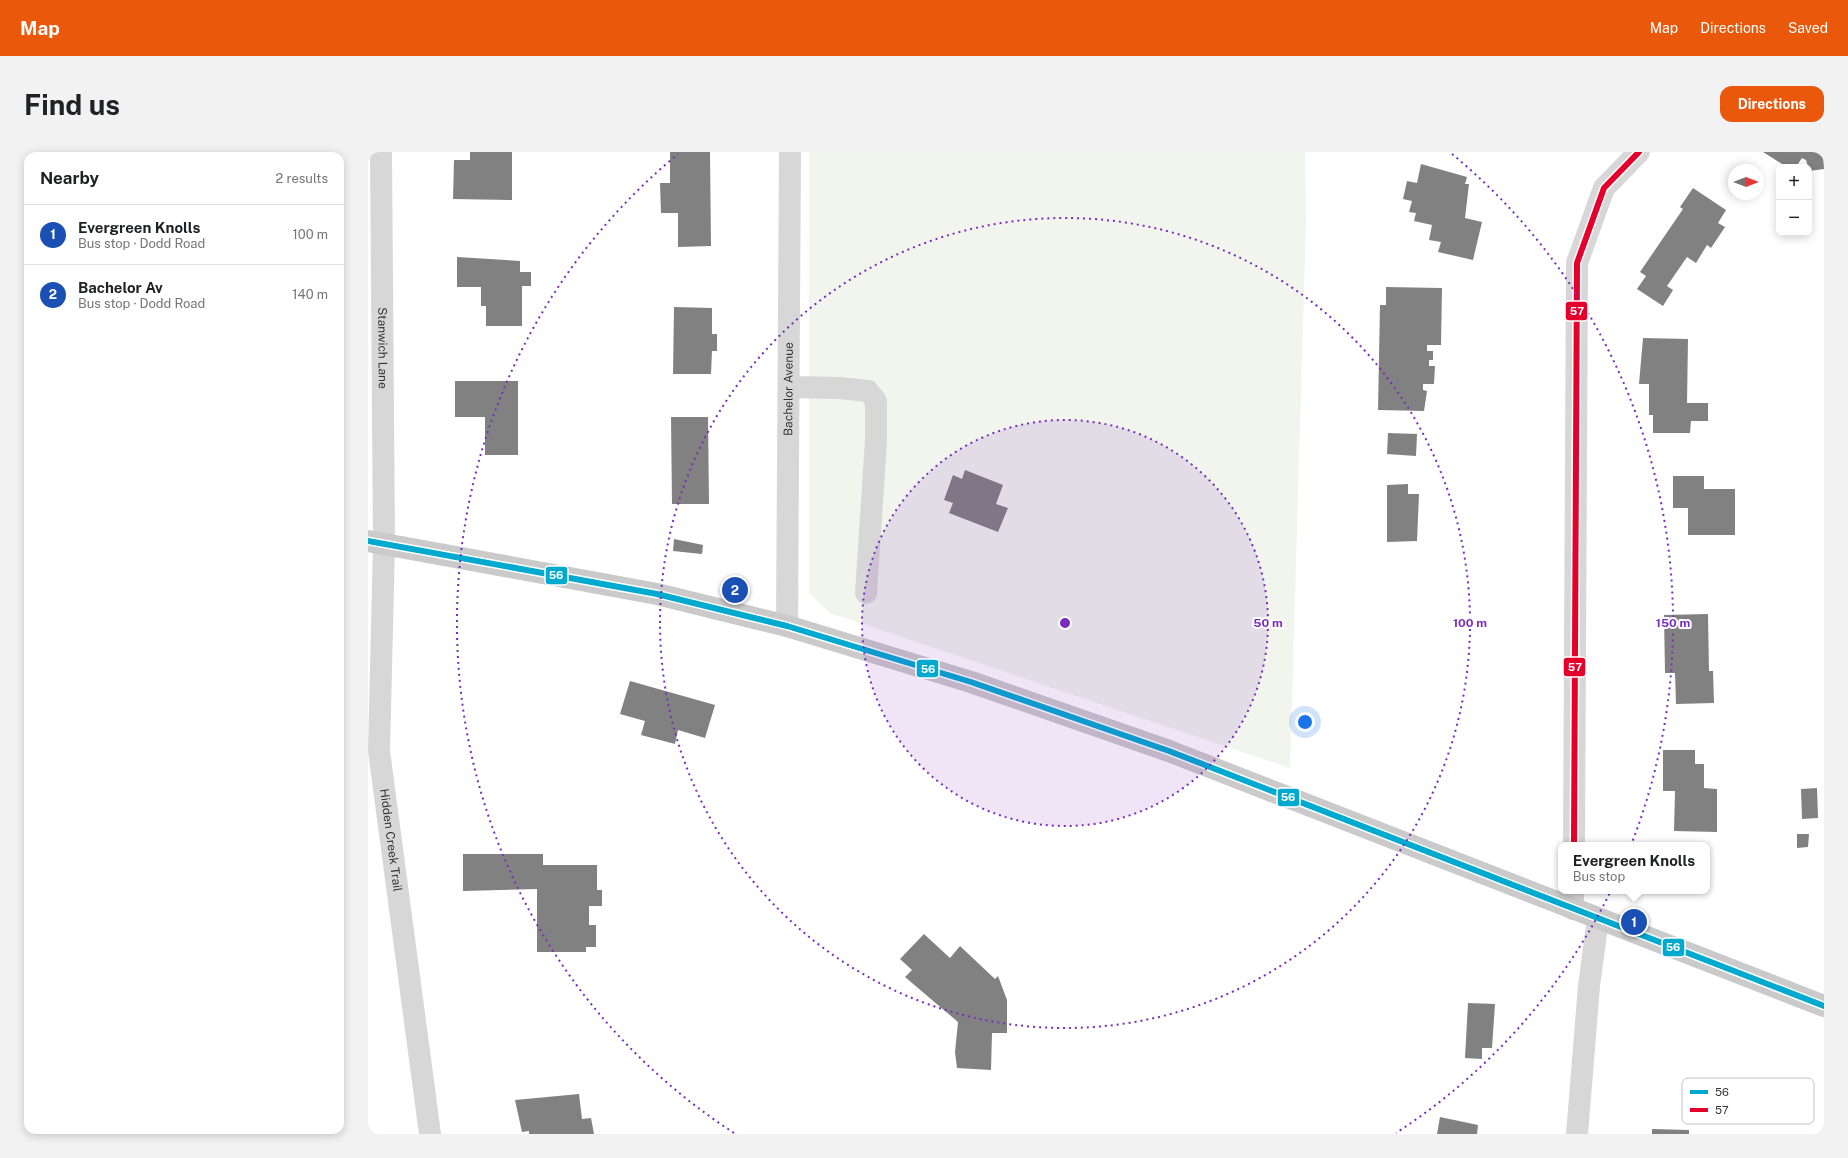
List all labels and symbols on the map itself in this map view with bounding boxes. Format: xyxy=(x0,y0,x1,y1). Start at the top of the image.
north arrow xyxy=(1728,164,1764,200)
line badge: 57 xyxy=(1565,301,1588,321)
text: 57 xyxy=(1570,305,1584,317)
street label: Stanwich Lane xyxy=(375,307,390,389)
street label: Bachelor Avenue xyxy=(781,342,796,436)
line badge: 56 xyxy=(545,566,568,585)
text: 56 xyxy=(549,569,563,581)
pin: 2 xyxy=(722,575,748,605)
centre of rings xyxy=(1058,616,1072,630)
text: 50 m xyxy=(1253,616,1283,630)
text: 100 m xyxy=(1453,616,1487,630)
text: 150 m xyxy=(1656,616,1690,630)
line badge: 57 xyxy=(1563,657,1586,677)
line badge: 56 xyxy=(916,659,939,678)
text: 57 xyxy=(1568,661,1582,673)
text: 56 xyxy=(921,663,935,675)
your location xyxy=(1295,712,1315,732)
street label: Hidden Creek Trail xyxy=(377,788,405,893)
line badge: 56 xyxy=(1277,788,1300,807)
text: 56 xyxy=(1281,791,1295,803)
pin: 1 xyxy=(1621,907,1647,937)
line badge: 56 xyxy=(1662,938,1685,957)
text: 56 xyxy=(1666,941,1680,953)
legend xyxy=(1682,1078,1814,1124)
text: 56 xyxy=(1715,1086,1729,1098)
text: 57 xyxy=(1715,1104,1729,1116)

